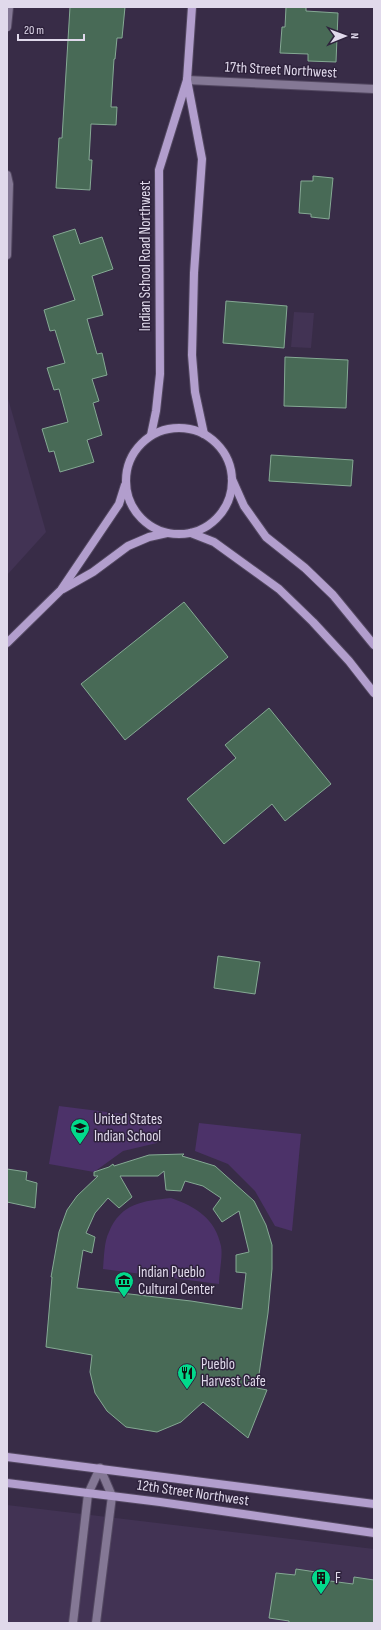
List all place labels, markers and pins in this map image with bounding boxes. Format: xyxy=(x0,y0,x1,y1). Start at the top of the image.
place label: United States Indian School xyxy=(94,1110,162,1146)
school or university icon: United States Indian School xyxy=(69,1117,91,1145)
place label: Indian Pueblo Cultural Center xyxy=(138,1263,215,1299)
museum icon: Indian Pueblo Cultural Center xyxy=(113,1270,135,1298)
place label: Pueblo Harvest Cafe xyxy=(201,1355,266,1391)
restaurant icon: Pueblo Harvest Cafe xyxy=(176,1362,198,1390)
building icon: F xyxy=(310,1567,332,1595)
place label: F xyxy=(335,1569,341,1588)

